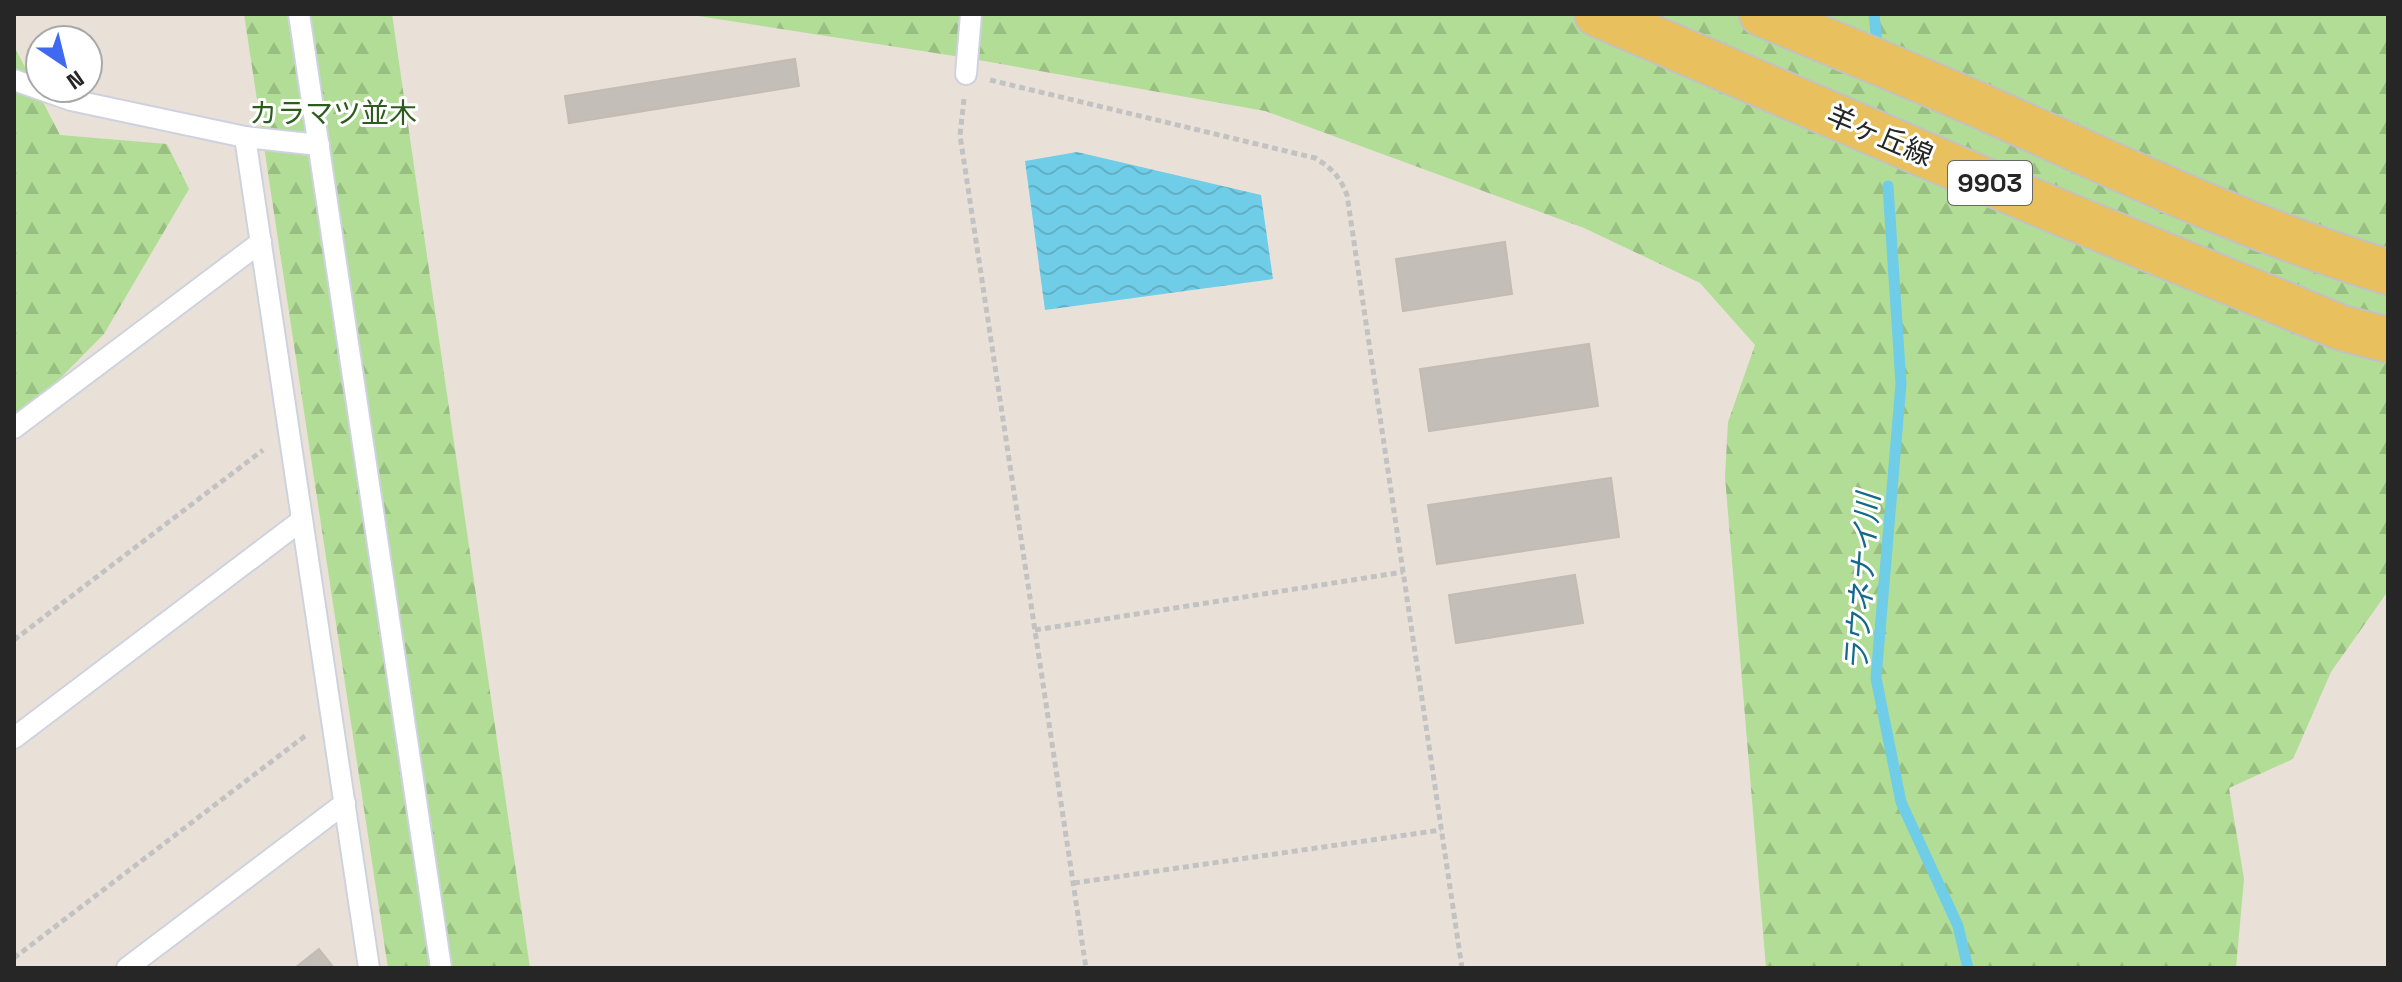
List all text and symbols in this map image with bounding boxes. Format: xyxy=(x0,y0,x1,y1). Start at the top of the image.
north arrow xyxy=(24,24,104,104)
text: N xyxy=(61,65,90,96)
park label: カラマツ並木 xyxy=(249,95,417,131)
street label: 羊ヶ丘線 xyxy=(1821,97,1939,173)
road number: 9903 xyxy=(1948,161,2032,205)
water label: ラウネナイ川 xyxy=(1836,489,1888,674)

